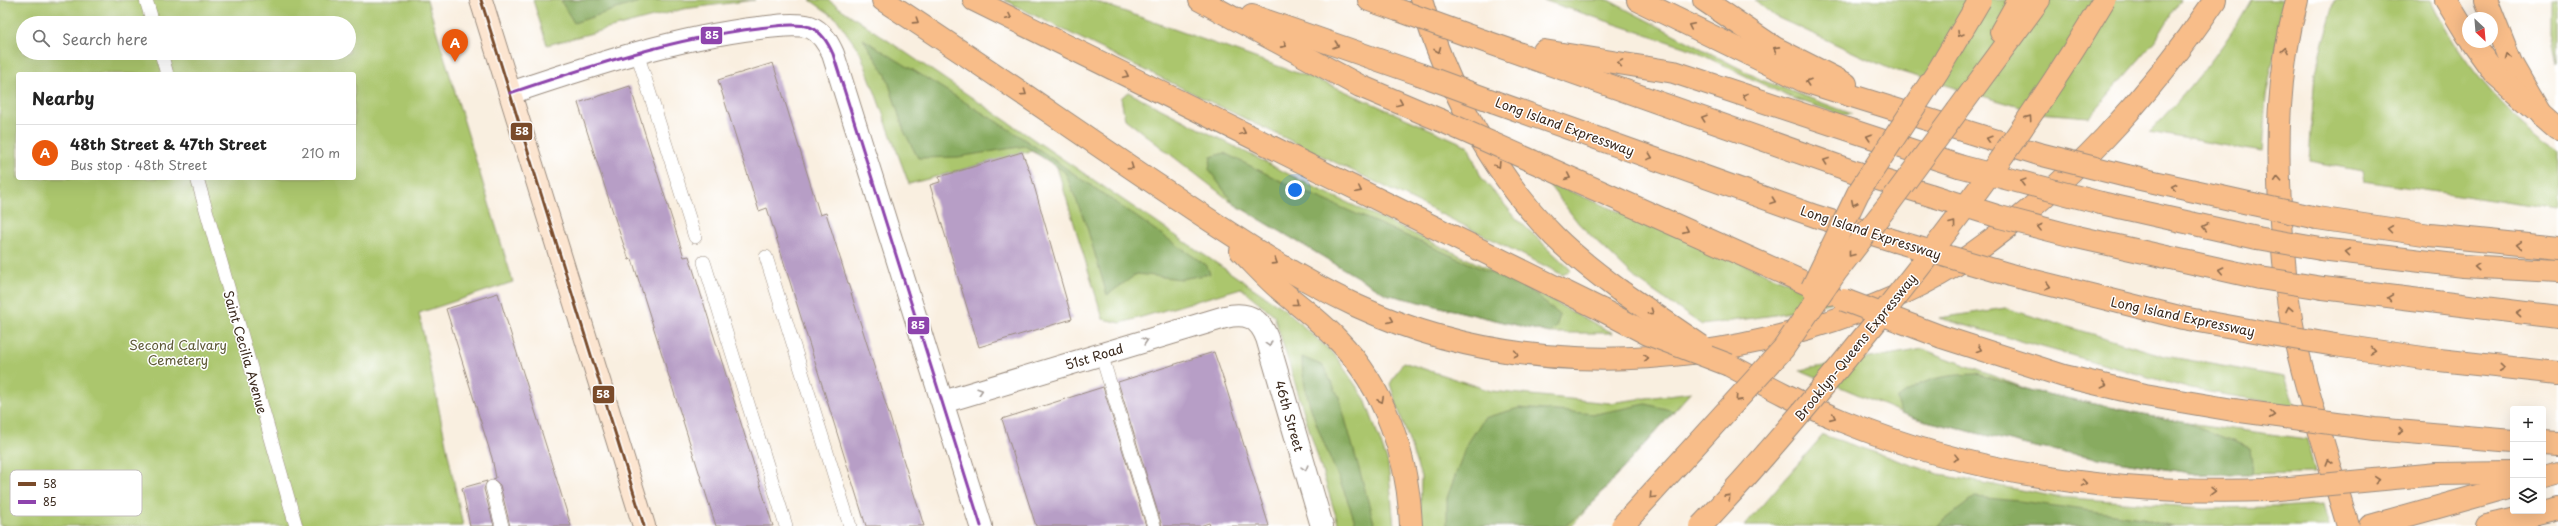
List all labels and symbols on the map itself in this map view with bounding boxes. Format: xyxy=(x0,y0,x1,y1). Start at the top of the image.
one-way arrow xyxy=(1005,12,1013,20)
north arrow xyxy=(2462,12,2498,48)
one-way arrow xyxy=(912,16,919,24)
one-way arrow xyxy=(1687,23,1695,31)
line badge: 85 xyxy=(700,26,723,45)
text: 85 xyxy=(705,26,719,43)
pin: A xyxy=(442,29,468,62)
one-way arrow xyxy=(1958,30,1965,37)
one-way arrow xyxy=(1279,40,1287,48)
one-way arrow xyxy=(1333,41,1340,49)
one-way arrow xyxy=(1773,46,1780,53)
one-way arrow xyxy=(1434,47,1442,54)
one-way arrow xyxy=(2281,47,2289,53)
one-way arrow xyxy=(2505,53,2513,61)
one-way arrow xyxy=(1617,59,1623,68)
one-way arrow xyxy=(1122,70,1129,78)
one-way arrow xyxy=(1804,79,1811,87)
one-way arrow xyxy=(1020,88,1027,96)
street label: Long Island Expressway xyxy=(1493,92,1637,160)
one-way arrow xyxy=(1742,92,1749,101)
one-way arrow xyxy=(1395,98,1403,106)
one-way arrow xyxy=(1700,114,1707,123)
one-way arrow xyxy=(2024,116,2031,123)
line badge: 58 xyxy=(510,122,533,141)
text: 58 xyxy=(515,122,529,139)
one-way arrow xyxy=(1238,127,1246,135)
one-way arrow xyxy=(1865,133,1872,142)
one-way arrow xyxy=(1985,135,1992,144)
one-way arrow xyxy=(1647,152,1654,161)
one-way arrow xyxy=(1823,158,1830,166)
one-way arrow xyxy=(1493,161,1501,168)
one-way arrow xyxy=(1127,162,1134,170)
one-way arrow xyxy=(1563,172,1571,180)
one-way arrow xyxy=(2274,176,2283,182)
one-way arrow xyxy=(2020,179,2026,187)
your location xyxy=(1285,180,1305,200)
one-way arrow xyxy=(2171,183,2178,192)
one-way arrow xyxy=(1355,185,1362,193)
one-way arrow xyxy=(1769,196,1776,204)
one-way arrow xyxy=(1851,198,1858,206)
street label: Long Island Expressway xyxy=(1798,200,1944,264)
one-way arrow xyxy=(1948,221,1955,228)
one-way arrow xyxy=(2036,223,2043,232)
one-way arrow xyxy=(2202,223,2208,232)
one-way arrow xyxy=(1682,225,1689,233)
one-way arrow xyxy=(2387,225,2393,234)
one-way arrow xyxy=(2516,241,2522,250)
one-way arrow xyxy=(2345,248,2351,257)
one-way arrow xyxy=(1848,249,1855,256)
one-way arrow xyxy=(1271,257,1278,265)
one-way arrow xyxy=(2474,262,2480,271)
one-way arrow xyxy=(2218,266,2225,274)
street label: Brooklyn-Queens Expressway xyxy=(1789,269,1921,425)
one-way arrow xyxy=(2045,281,2052,289)
street label: Saint Cecilia Avenue xyxy=(219,288,273,416)
street label: Long Island Expressway xyxy=(2109,291,2257,341)
one-way arrow xyxy=(2387,294,2393,303)
one-way arrow xyxy=(1292,298,1299,305)
one-way arrow xyxy=(2286,306,2294,312)
one-way arrow xyxy=(1647,307,1654,314)
one-way arrow xyxy=(2516,309,2522,318)
line badge: 85 xyxy=(907,316,930,335)
text: 85 xyxy=(911,316,925,333)
one-way arrow xyxy=(1388,316,1395,324)
park label: Second Calvary Cemetery xyxy=(129,335,227,369)
one-way arrow xyxy=(1141,337,1148,346)
street label: 51st Road xyxy=(1063,338,1125,374)
one-way arrow xyxy=(1264,340,1273,347)
one-way arrow xyxy=(1975,345,1982,353)
one-way arrow xyxy=(2370,346,2377,355)
one-way arrow xyxy=(1513,349,1519,357)
one-way arrow xyxy=(1643,354,1649,363)
one-way arrow xyxy=(2499,363,2505,372)
street label: 46th Street xyxy=(1271,378,1309,454)
one-way arrow xyxy=(2100,380,2107,389)
line badge: 58 xyxy=(592,385,615,404)
text: 58 xyxy=(596,385,610,402)
one-way arrow xyxy=(977,387,984,396)
one-way arrow xyxy=(1735,394,1743,402)
one-way arrow xyxy=(1376,396,1383,403)
one-way arrow xyxy=(2269,411,2275,420)
one-way arrow xyxy=(1829,412,1836,420)
one-way arrow xyxy=(2398,427,2404,436)
one-way arrow xyxy=(1952,453,1959,462)
one-way arrow xyxy=(2325,458,2334,465)
one-way arrow xyxy=(1300,465,1309,472)
legend xyxy=(10,470,142,516)
text: 58 xyxy=(43,475,57,492)
one-way arrow xyxy=(2374,475,2380,484)
one-way arrow xyxy=(2081,478,2087,487)
one-way arrow xyxy=(2210,487,2216,496)
one-way arrow xyxy=(1649,491,1656,499)
text: 85 xyxy=(43,493,57,510)
one-way arrow xyxy=(1723,495,1730,502)

